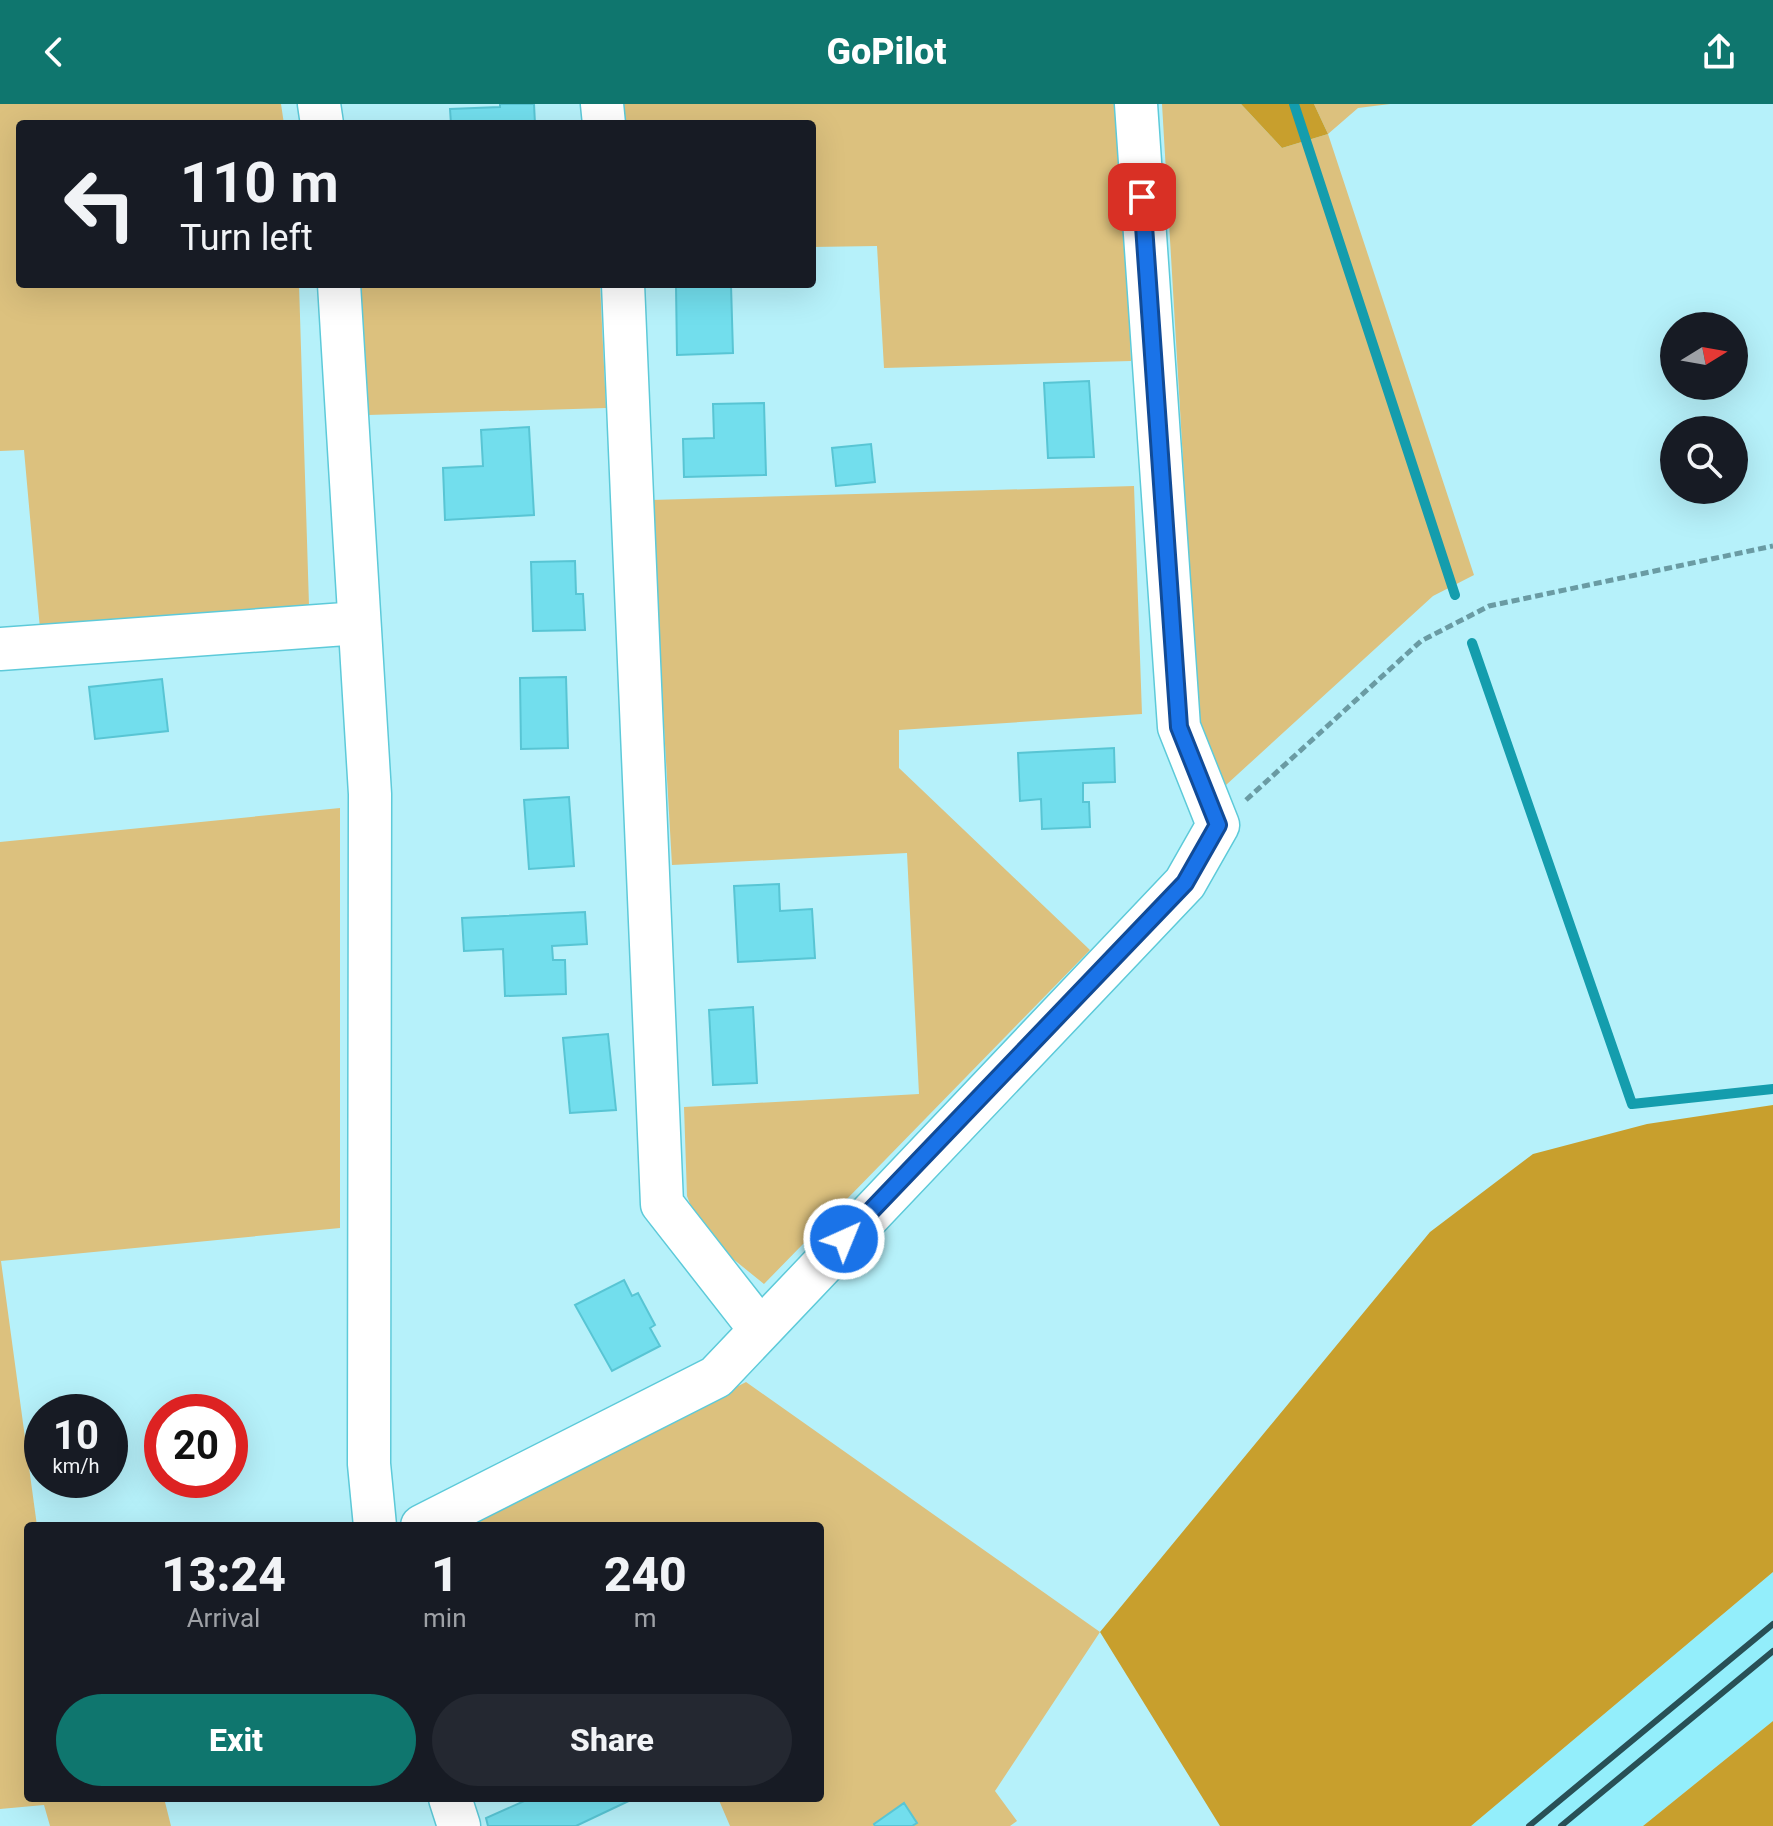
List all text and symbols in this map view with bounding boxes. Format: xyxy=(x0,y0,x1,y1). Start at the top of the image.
icon: back xyxy=(32,30,76,74)
icon: share xyxy=(1697,30,1741,74)
text: GoPilot xyxy=(826,31,947,73)
text: 110 m xyxy=(180,150,339,216)
icon: left xyxy=(48,152,152,256)
pin xyxy=(1108,163,1176,231)
icon: arrive xyxy=(1120,175,1164,219)
text: Turn left xyxy=(180,217,313,259)
north arrow xyxy=(1660,312,1748,400)
map controls xyxy=(1660,312,1748,504)
button: search xyxy=(1660,416,1748,504)
position arrow xyxy=(802,1197,886,1281)
speed limit sign: 20 xyxy=(144,1394,248,1498)
text: 10 xyxy=(53,1412,99,1459)
text: km/h xyxy=(53,1454,99,1478)
text: 13:24 xyxy=(161,1546,286,1603)
text: 1 xyxy=(431,1546,459,1603)
text: 240 xyxy=(604,1546,687,1603)
text: Arrival xyxy=(187,1603,260,1633)
text: min xyxy=(423,1603,467,1633)
text: m xyxy=(634,1603,657,1633)
button: Exit xyxy=(56,1694,416,1786)
button: Share xyxy=(432,1694,792,1786)

